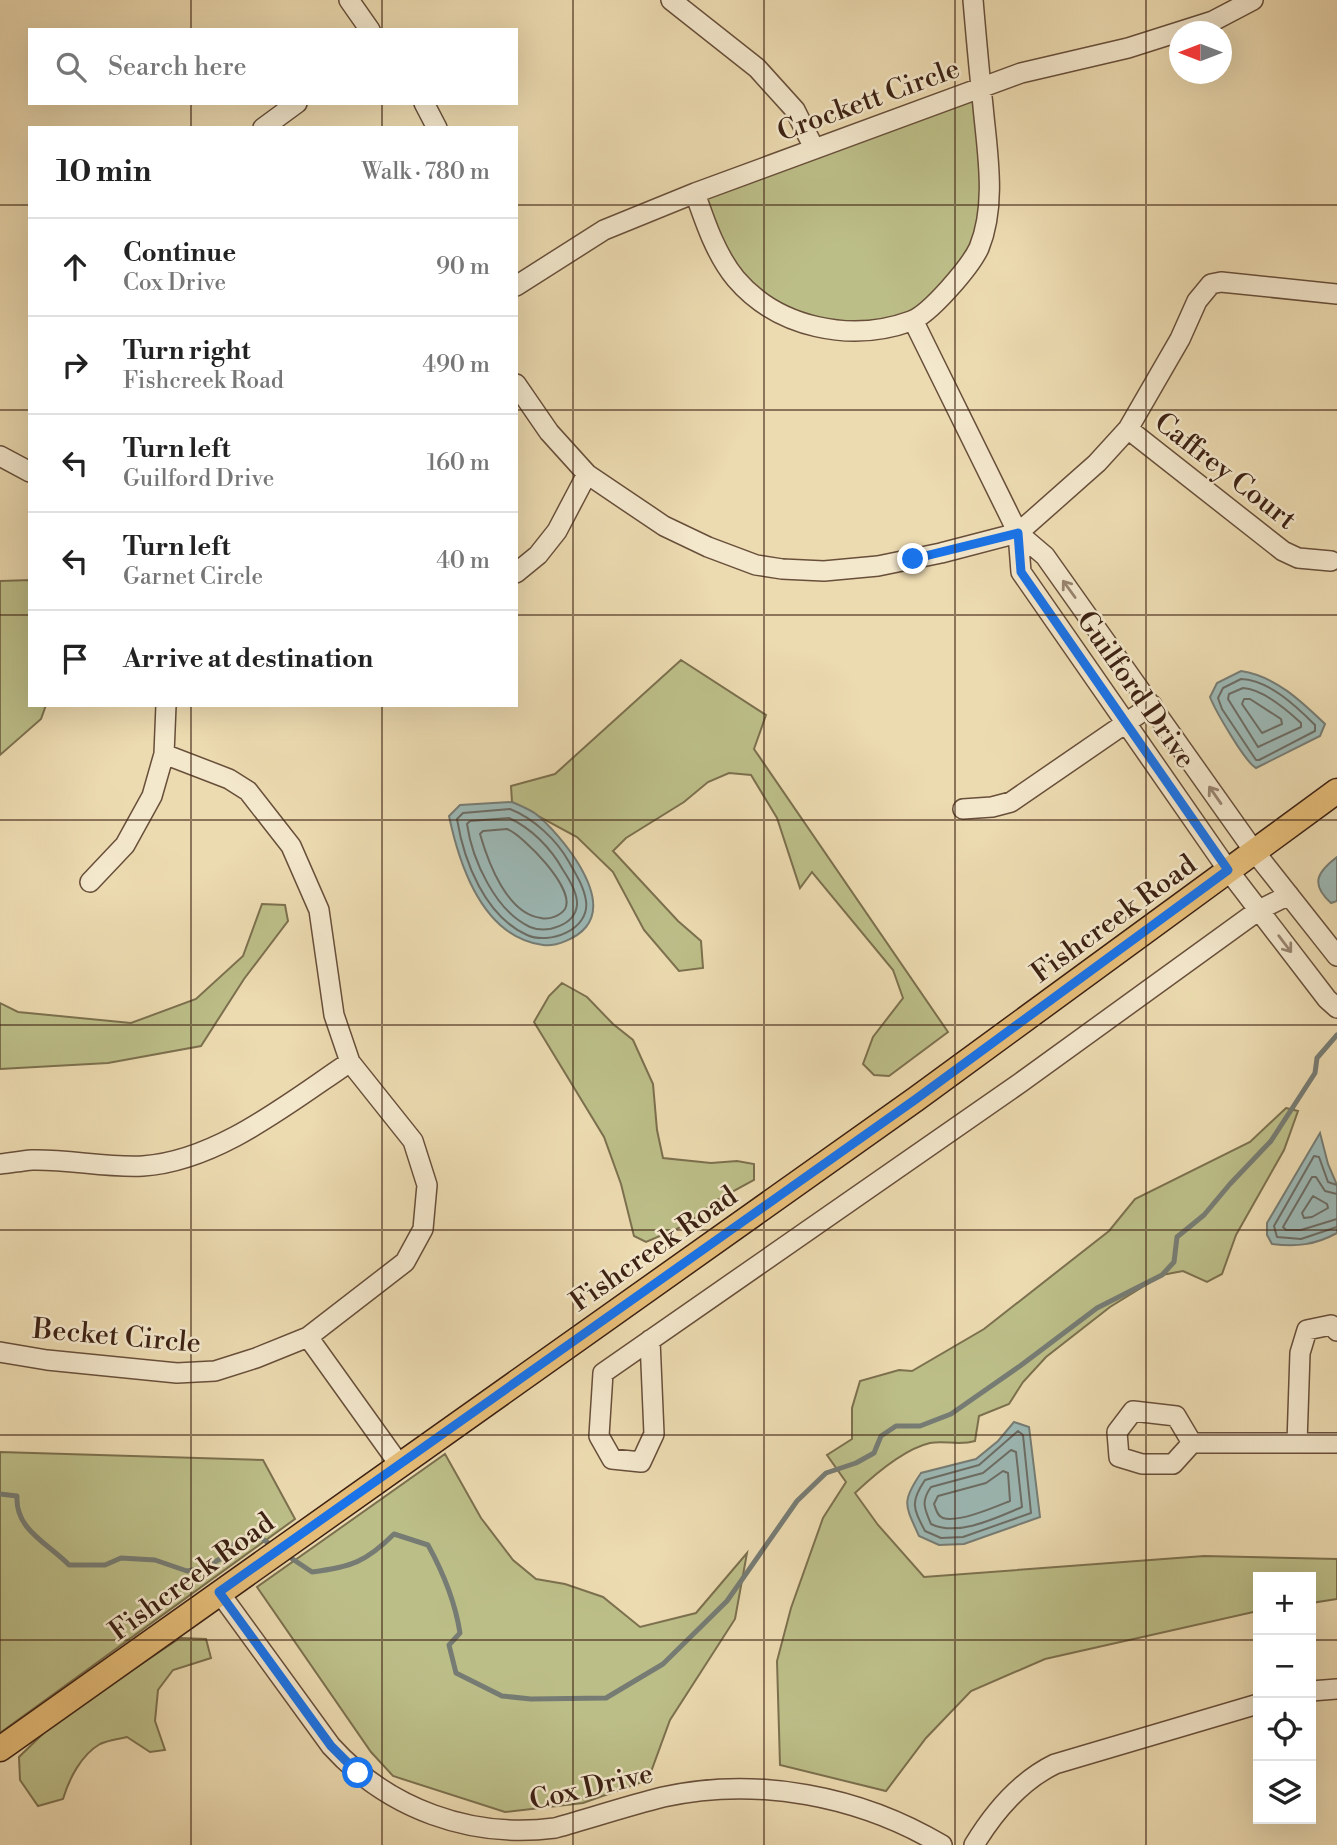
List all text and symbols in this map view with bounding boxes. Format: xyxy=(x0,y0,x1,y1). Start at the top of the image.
north arrow xyxy=(1169,21,1232,84)
search box xyxy=(28,28,518,105)
icon: search xyxy=(52,48,90,86)
text: Search here xyxy=(108,51,247,83)
street label: Crockett Circle xyxy=(773,51,965,150)
text: 10 min xyxy=(56,153,151,191)
text: Walk · 780 m xyxy=(361,158,490,186)
text: Continue xyxy=(123,237,236,269)
icon: ahead xyxy=(56,248,94,286)
text: 90 m xyxy=(436,253,490,281)
text: Cox Drive xyxy=(123,269,226,297)
text: Turn right xyxy=(123,335,251,367)
icon: right xyxy=(56,346,94,384)
text: 490 m xyxy=(422,351,490,379)
text: Fishcreek Road xyxy=(123,367,284,395)
street label: Caffrey Court xyxy=(1147,405,1303,538)
text: Turn left xyxy=(123,433,231,465)
icon: left xyxy=(56,444,94,482)
text: 160 m xyxy=(427,449,490,477)
text: Guilford Drive xyxy=(123,465,274,493)
text: Turn left xyxy=(123,531,231,563)
icon: left xyxy=(56,542,94,580)
route end xyxy=(897,543,928,574)
text: 40 m xyxy=(436,547,490,575)
text: Garnet Circle xyxy=(123,563,263,591)
one-way arrow xyxy=(1062,580,1077,599)
street label: Guilford Drive xyxy=(1069,604,1203,775)
icon: arrive xyxy=(56,640,94,678)
text: Arrive at destination xyxy=(123,643,373,675)
one-way arrow xyxy=(1208,786,1222,805)
street label: Fishcreek Road xyxy=(1024,847,1203,991)
one-way arrow xyxy=(1277,934,1292,953)
street label: Fishcreek Road xyxy=(564,1179,744,1320)
street label: Becket Circle xyxy=(30,1312,202,1361)
street label: Fishcreek Road xyxy=(102,1505,281,1649)
map controls xyxy=(1253,1572,1316,1824)
button: + xyxy=(1253,1572,1316,1635)
button: − xyxy=(1253,1635,1316,1698)
button: locate xyxy=(1253,1698,1316,1761)
street label: Cox Drive xyxy=(526,1756,656,1819)
route start xyxy=(342,1757,373,1788)
button: layers xyxy=(1253,1761,1316,1824)

